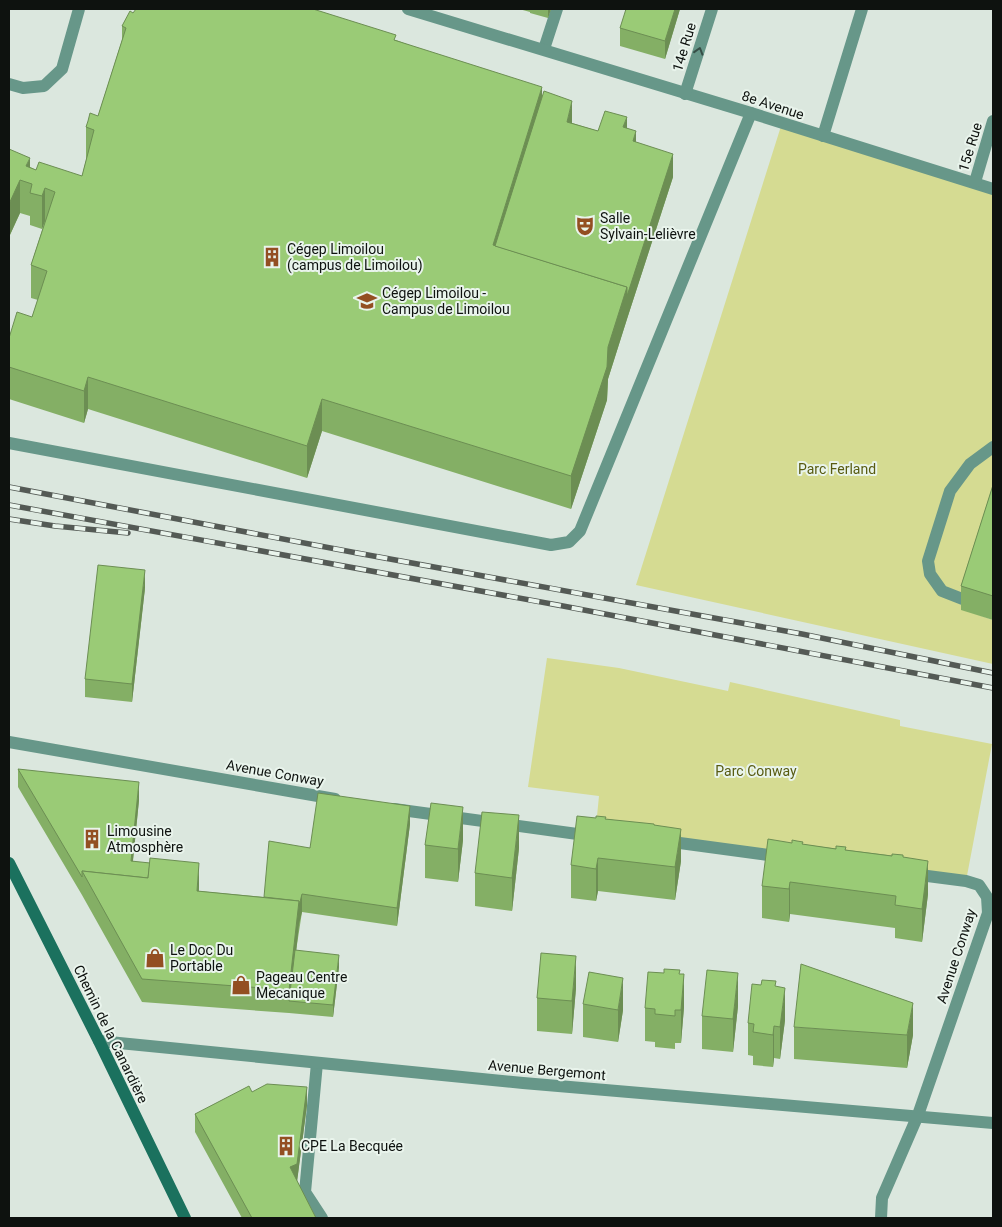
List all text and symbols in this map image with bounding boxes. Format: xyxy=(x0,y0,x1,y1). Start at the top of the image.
street label: 14e Rue xyxy=(669,21,699,73)
one-way arrow xyxy=(693,48,703,56)
street label: 8e Avenue xyxy=(740,87,806,123)
street label: 15e Rue xyxy=(955,121,985,173)
place label: Salle Sylvain-Lelièvre xyxy=(600,210,696,242)
theatre icon: Salle Sylvain-Lelièvre xyxy=(574,215,596,237)
place label: Cégep Limoilou (campus de Limoilou) xyxy=(287,241,423,274)
building icon: Cégep Limoilou (campus de Limoilou) xyxy=(261,246,283,268)
place label: Cégep Limoilou - Campus de Limoilou xyxy=(382,285,510,317)
school or university icon: Cégep Limoilou - Campus de Limoilou xyxy=(356,290,378,312)
park label: Parc Ferland xyxy=(798,461,876,477)
street label: Avenue Conway xyxy=(225,757,325,790)
park label: Parc Conway xyxy=(715,763,797,779)
place label: Limousine Atmosphère xyxy=(107,823,183,855)
building icon: Limousine Atmosphère xyxy=(81,828,103,850)
street label: Avenue Conway xyxy=(933,906,979,1005)
place label: Le Doc Du Portable xyxy=(170,942,233,974)
shop icon: Le Doc Du Portable xyxy=(144,947,166,969)
street label: Chemin de la Canardière xyxy=(71,962,151,1106)
place label: Pageau Centre Mecanique xyxy=(256,969,347,1001)
shop icon: Pageau Centre Mecanique xyxy=(230,974,252,996)
street label: Avenue Bergemont xyxy=(488,1057,607,1083)
building icon: CPE La Becquée xyxy=(275,1135,297,1157)
place label: CPE La Becquée xyxy=(301,1138,403,1154)

